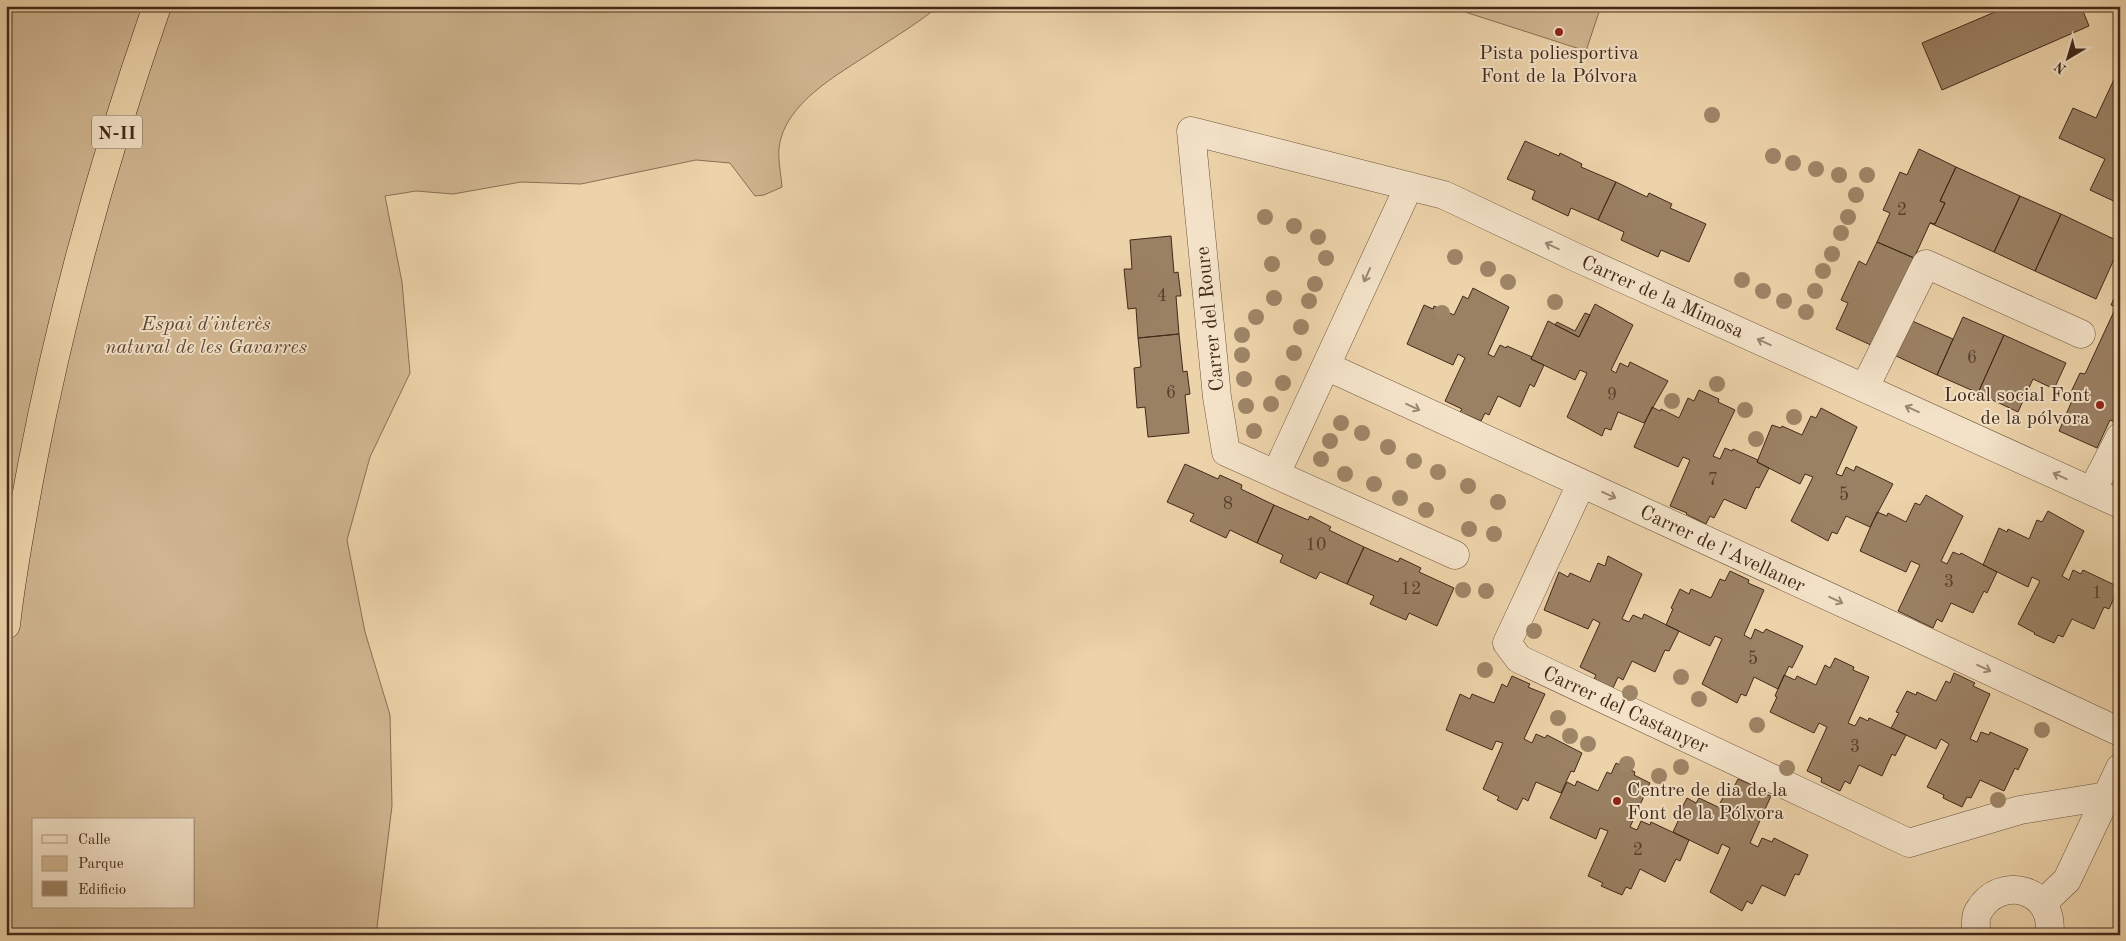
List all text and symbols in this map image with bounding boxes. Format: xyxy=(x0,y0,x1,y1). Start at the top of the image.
marker: Pista poliesportiva Font de la Pólvora xyxy=(1553,26,1565,38)
north arrow xyxy=(2044,32,2094,82)
place label: Pista poliesportiva Font de la Pólvora xyxy=(1479,44,1639,87)
text: N xyxy=(2052,58,2069,76)
road number: N-II xyxy=(92,115,142,148)
house number: 2 xyxy=(1897,201,1907,219)
one-way arrow xyxy=(1545,241,1560,250)
street label: Carrer del Roure xyxy=(1193,245,1229,392)
street label: Carrer de la Mimosa xyxy=(1578,253,1746,343)
one-way arrow xyxy=(1361,267,1371,282)
house number: 4 xyxy=(1157,287,1167,305)
park label: Espai d'interès natural de les Gavarres xyxy=(105,315,307,358)
one-way arrow xyxy=(1757,336,1772,346)
house number: 6 xyxy=(1967,349,1977,367)
house number: 6 xyxy=(1166,384,1176,402)
house number: 9 xyxy=(1607,386,1617,404)
place label: Local social Font de la pólvora xyxy=(1944,386,2090,429)
marker: Local social Font de la pólvora xyxy=(2094,399,2106,411)
one-way arrow xyxy=(1405,402,1420,412)
one-way arrow xyxy=(1905,403,1920,413)
one-way arrow xyxy=(2053,470,2068,480)
house number: 7 xyxy=(1708,471,1718,489)
house number: 5 xyxy=(1839,486,1849,504)
one-way arrow xyxy=(1601,491,1616,501)
house number: 8 xyxy=(1223,495,1233,513)
street label: Carrer de l'Avellaner xyxy=(1636,503,1808,597)
house number: 10 xyxy=(1306,536,1326,554)
house number: 3 xyxy=(1944,573,1954,591)
house number: 12 xyxy=(1401,580,1421,598)
house number: 1 xyxy=(2092,584,2102,602)
one-way arrow xyxy=(1828,595,1843,605)
house number: 5 xyxy=(1748,650,1758,668)
street label: Carrer del Castanyer xyxy=(1539,664,1711,758)
one-way arrow xyxy=(1976,664,1991,673)
house number: 3 xyxy=(1850,738,1860,756)
place label: Centre de dia de la Font de la Pólvora xyxy=(1627,781,1788,824)
marker: Centre de dia de la Font de la Pólvora xyxy=(1611,795,1623,807)
legend xyxy=(32,818,195,908)
text: Calle xyxy=(78,833,111,848)
house number: 2 xyxy=(1633,841,1643,859)
text: Parque xyxy=(78,857,124,872)
text: Edificio xyxy=(78,883,126,898)

